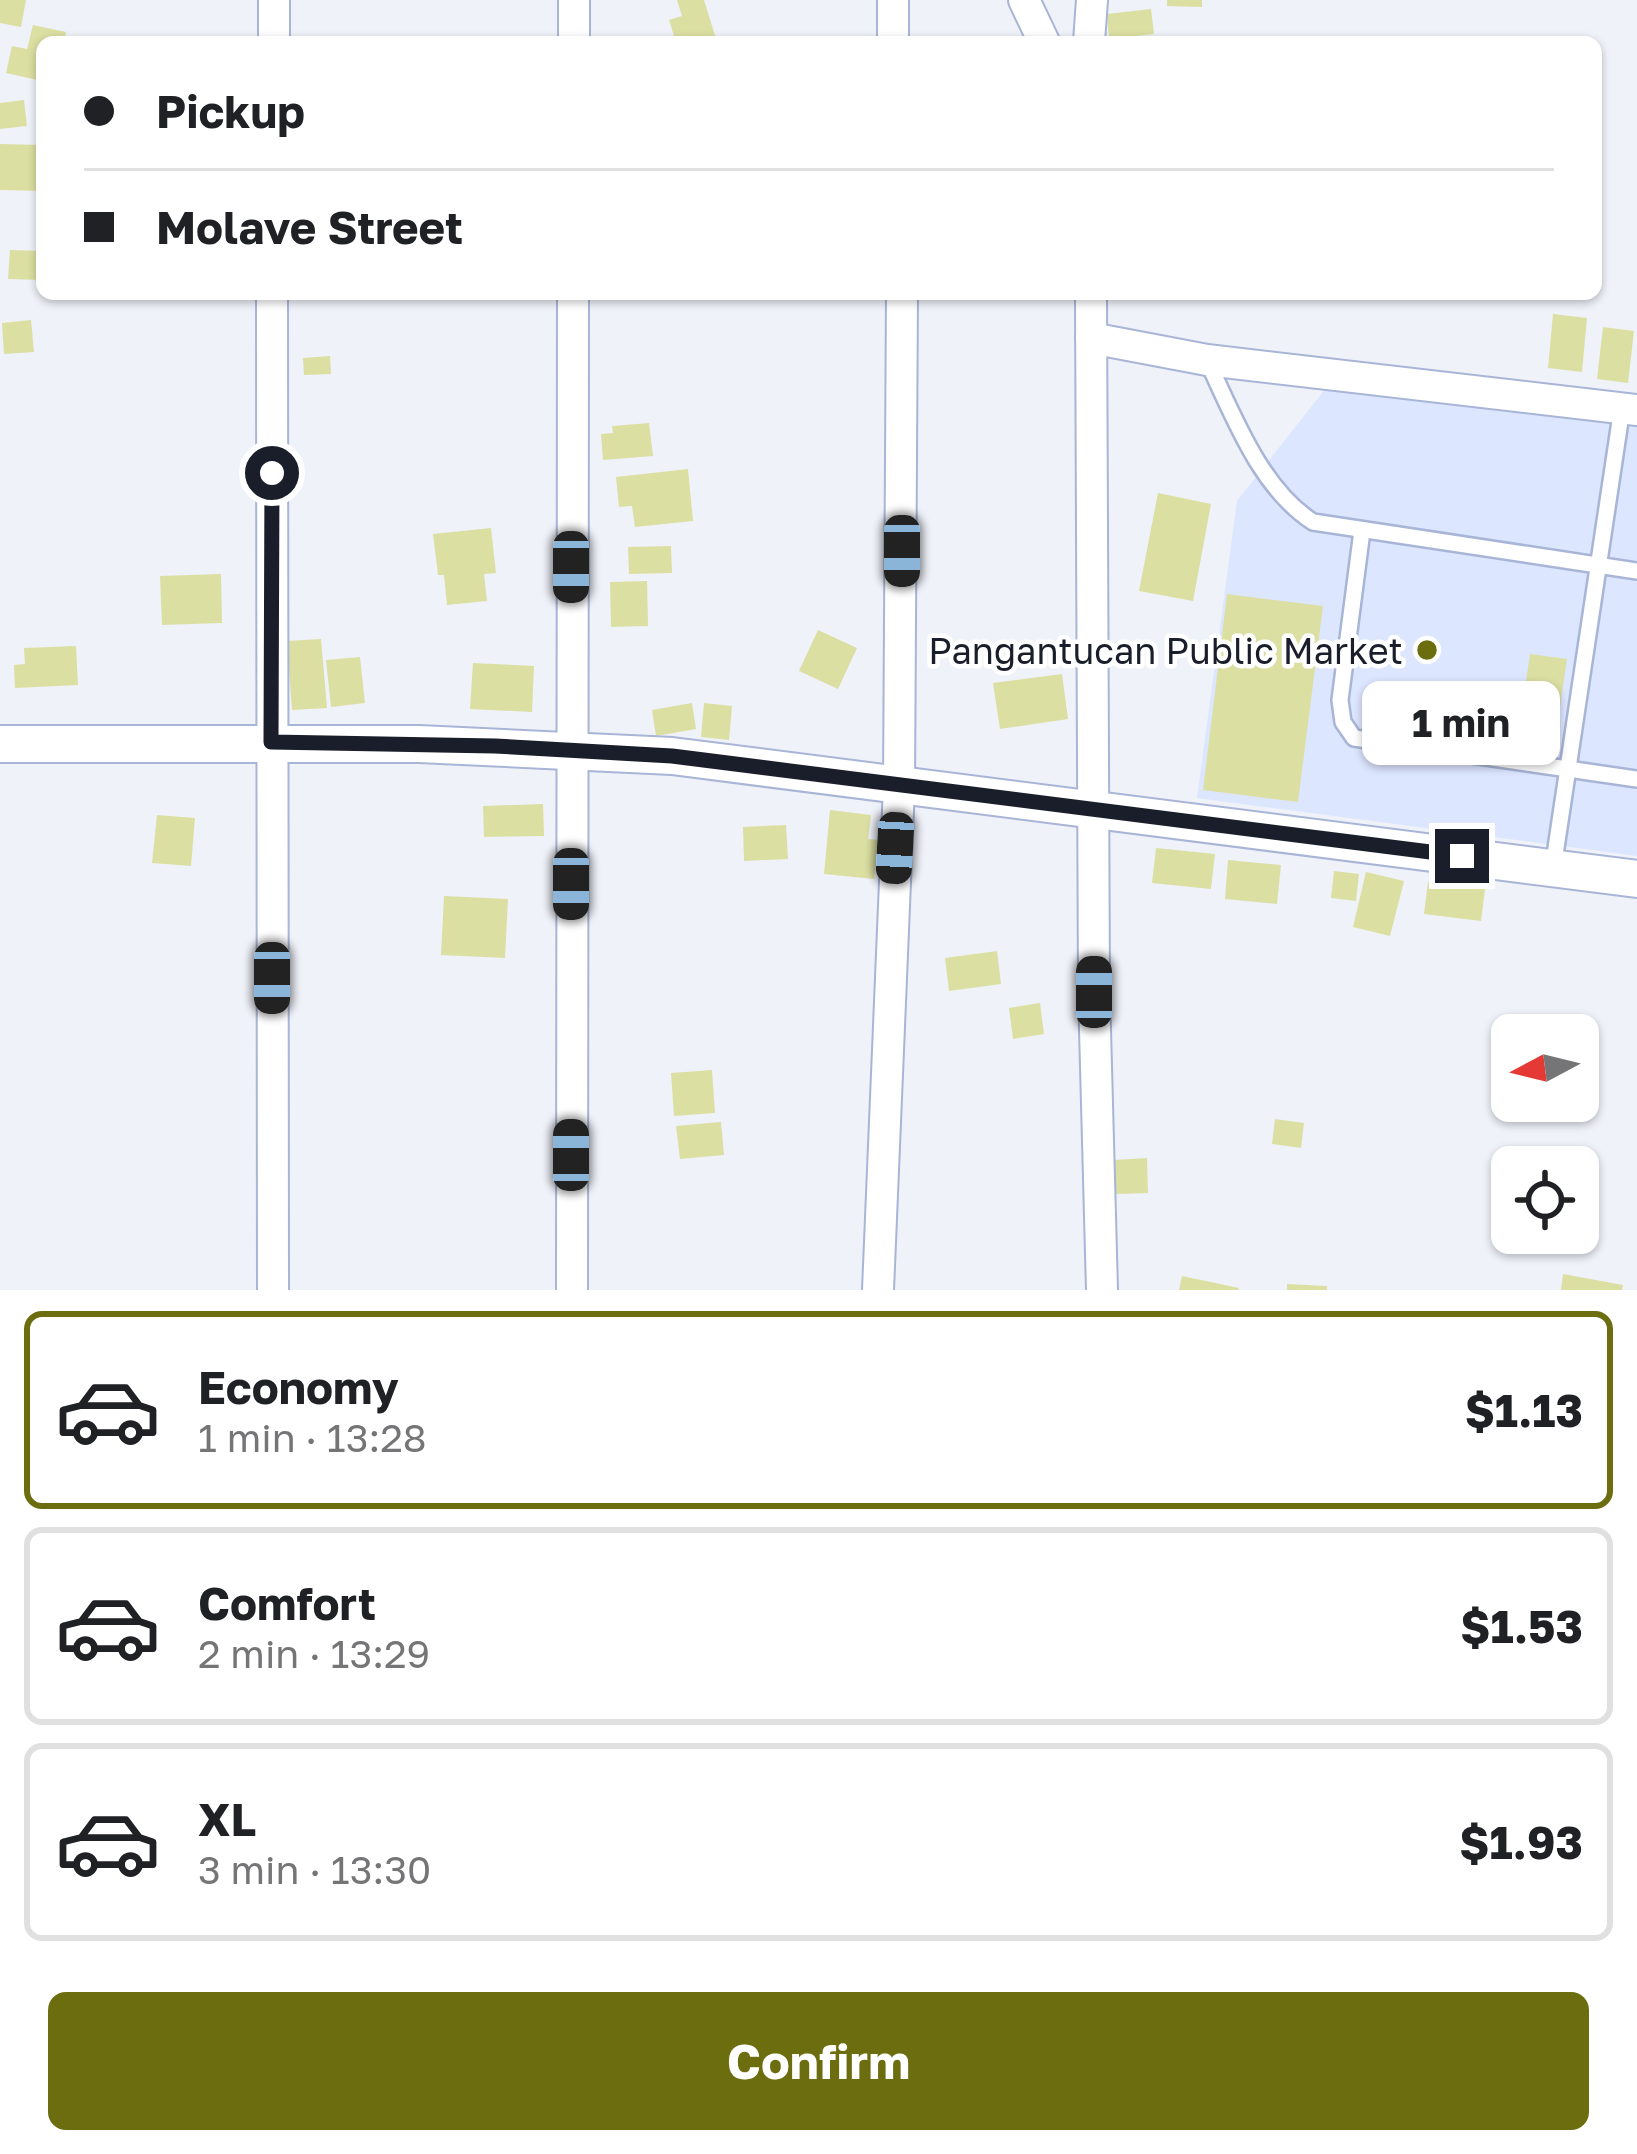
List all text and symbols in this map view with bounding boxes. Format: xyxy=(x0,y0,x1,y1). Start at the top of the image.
text: Pickup xyxy=(156,84,305,138)
text: Molave Street xyxy=(156,200,463,254)
route start xyxy=(245,446,299,500)
car xyxy=(884,515,920,587)
car xyxy=(553,531,589,603)
place label: Pangantucan Public Market xyxy=(928,629,1403,672)
marker: Pangantucan Public Market xyxy=(1414,637,1440,663)
callout: 1 min xyxy=(1363,682,1561,766)
text: 1 min xyxy=(1412,699,1510,746)
car xyxy=(875,811,915,885)
route end xyxy=(1435,829,1489,883)
car xyxy=(553,848,589,920)
car xyxy=(254,942,290,1014)
car xyxy=(1076,956,1112,1028)
north arrow xyxy=(1491,1014,1599,1122)
map controls xyxy=(1491,1014,1599,1254)
car xyxy=(553,1119,589,1191)
button: locate xyxy=(1491,1146,1599,1254)
icon: car xyxy=(54,1356,162,1464)
text: Economy xyxy=(198,1360,399,1414)
text: $1.13 xyxy=(1465,1383,1583,1437)
text: 1 min · 13:28 xyxy=(198,1414,427,1461)
icon: car xyxy=(54,1572,162,1680)
text: Comfort xyxy=(198,1576,376,1630)
text: $1.53 xyxy=(1460,1599,1583,1653)
text: 2 min · 13:29 xyxy=(198,1630,430,1677)
icon: car xyxy=(54,1788,162,1896)
text: XL xyxy=(198,1792,256,1846)
text: $1.93 xyxy=(1459,1815,1583,1869)
text: 3 min · 13:30 xyxy=(198,1846,431,1893)
button: Confirm xyxy=(48,1992,1589,2130)

